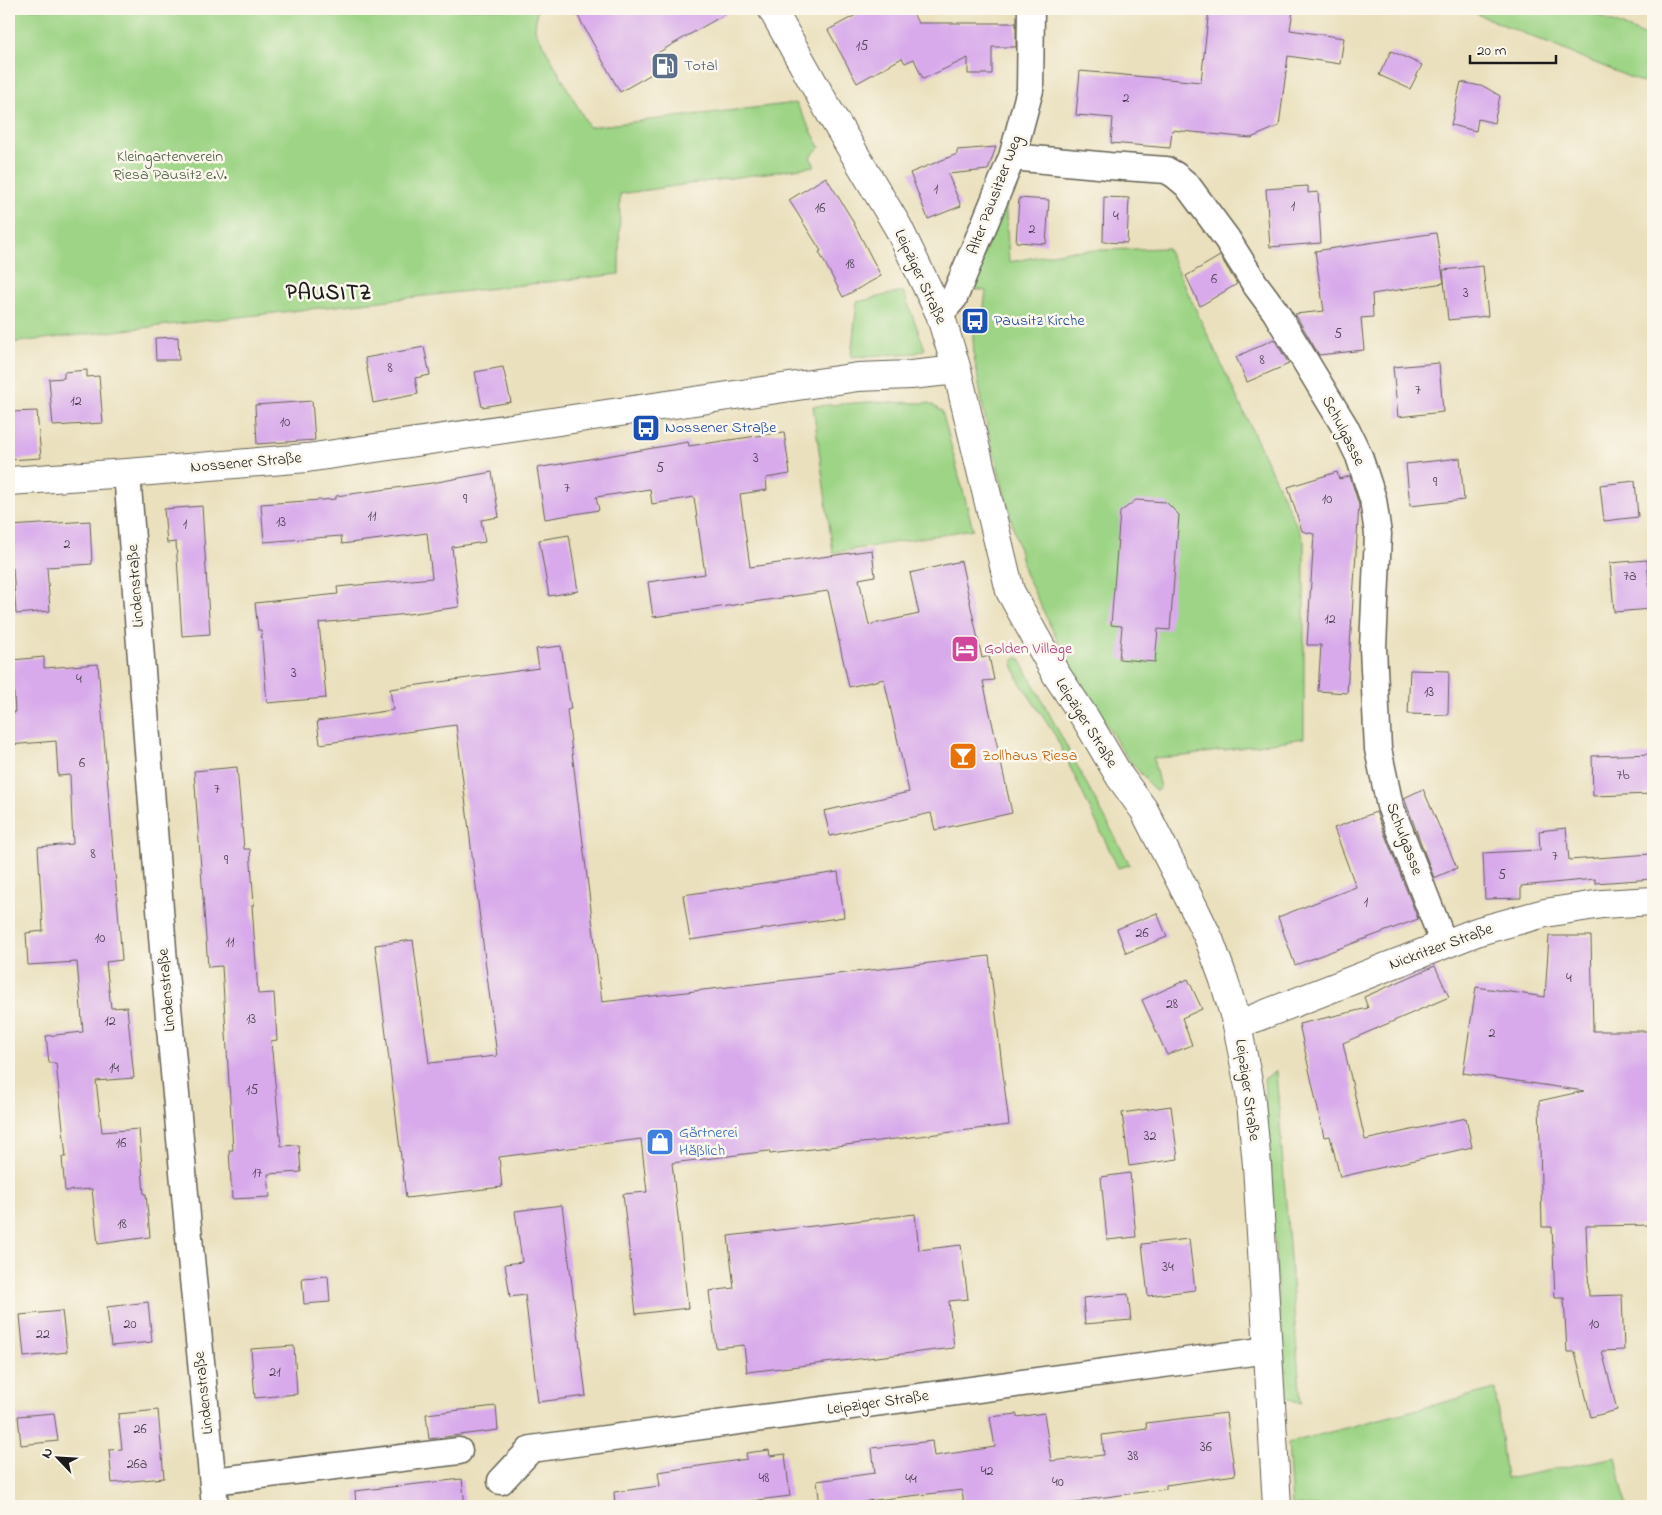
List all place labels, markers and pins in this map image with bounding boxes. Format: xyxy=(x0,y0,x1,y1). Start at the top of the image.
fuel station icon: Total xyxy=(650,51,680,81)
place label: Total xyxy=(684,54,718,78)
bus stop icon: Pausitz Kirche xyxy=(960,306,990,336)
place label: Pausitz Kirche xyxy=(994,309,1085,333)
bus stop icon: Nossener Straße xyxy=(631,413,661,443)
place label: Nossener Straße xyxy=(665,416,777,440)
hotel icon: Golden Village xyxy=(950,634,980,664)
place label: Golden Village xyxy=(984,637,1073,661)
bar icon: Zollhaus Riesa xyxy=(948,741,978,771)
place label: Zollhaus Riesa xyxy=(982,744,1077,768)
place label: Gärtnerei Häßlich xyxy=(679,1121,738,1163)
shop icon: Gärtnerei Häßlich xyxy=(645,1127,675,1157)

